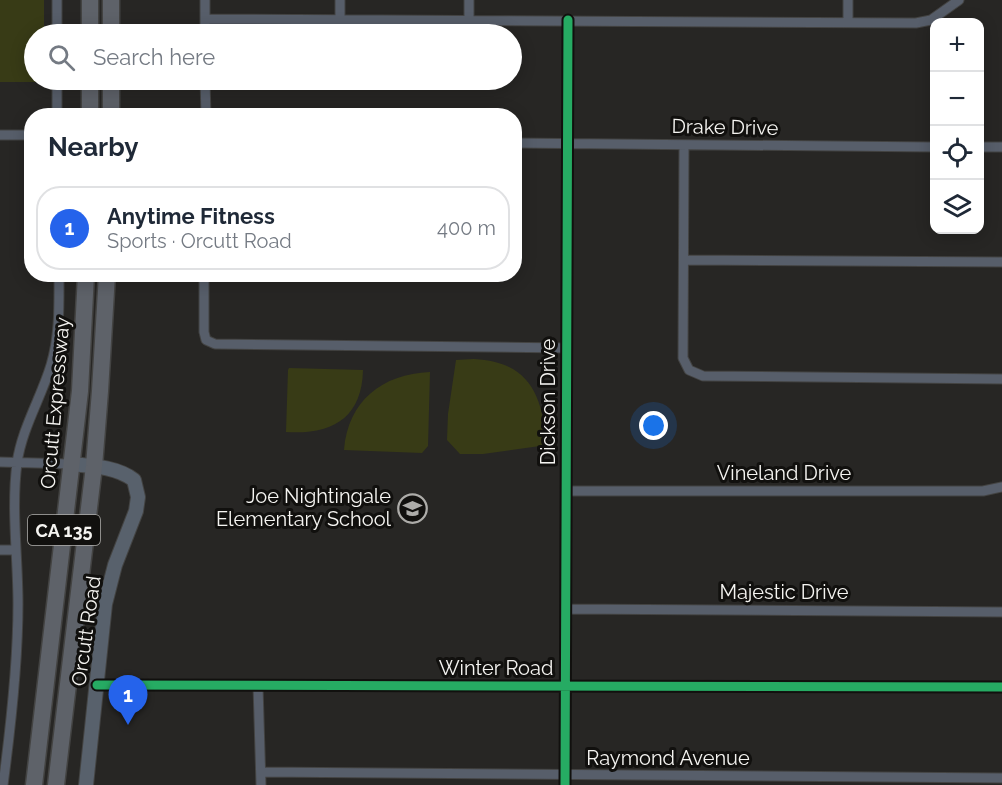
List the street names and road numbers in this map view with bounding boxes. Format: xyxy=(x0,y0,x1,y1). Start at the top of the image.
street label: Drake Drive xyxy=(671,114,779,140)
street label: Orcutt Expressway xyxy=(36,316,74,490)
street label: Dickson Drive xyxy=(536,339,560,465)
street label: Vineland Drive xyxy=(717,461,852,485)
road number: CA 135 xyxy=(28,515,100,545)
street label: Orcutt Road xyxy=(66,574,106,688)
street label: Majestic Drive xyxy=(719,580,849,604)
street label: Winter Road xyxy=(439,656,553,680)
street label: Raymond Avenue xyxy=(586,746,750,770)

